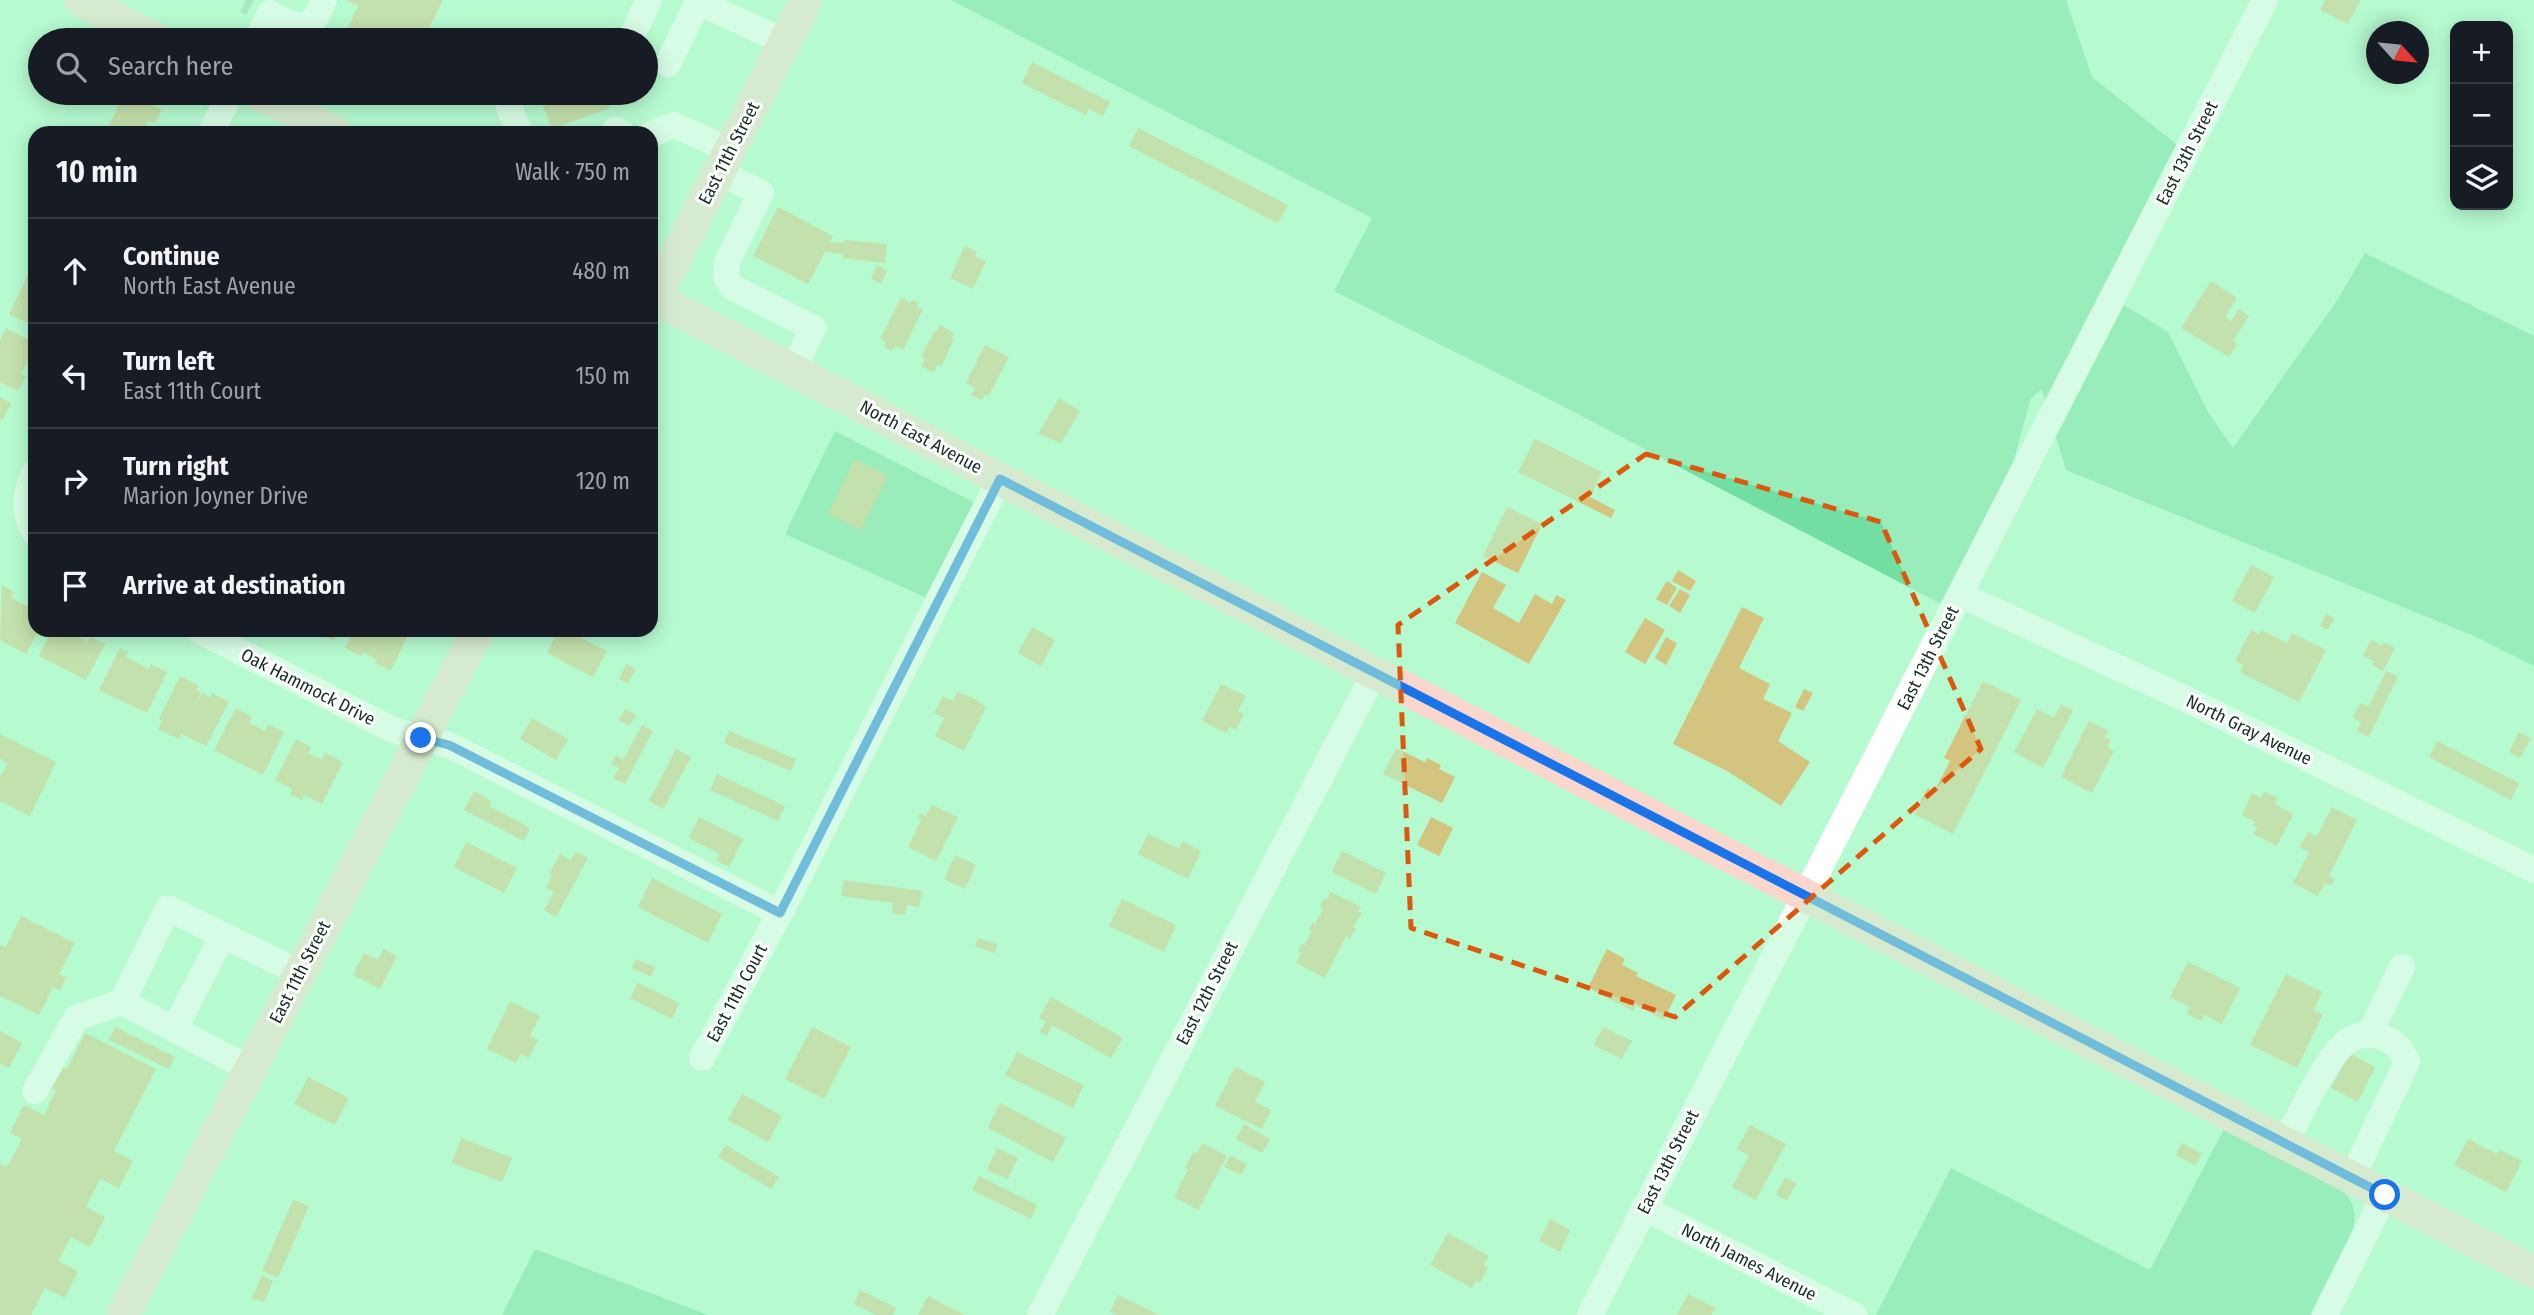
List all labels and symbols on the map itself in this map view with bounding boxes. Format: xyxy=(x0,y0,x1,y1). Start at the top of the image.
north arrow xyxy=(2366,21,2429,84)
street label: East 13th Street xyxy=(2151,97,2223,209)
street label: East 11th Street xyxy=(694,98,764,208)
street label: North East Avenue xyxy=(856,396,986,478)
street label: East 13th Street xyxy=(1892,602,1964,714)
street label: Oak Hammock Drive xyxy=(237,644,379,730)
street label: North Gray Avenue xyxy=(2183,690,2316,770)
route end xyxy=(405,722,436,753)
street label: East 11th Street xyxy=(265,917,335,1027)
street label: East 12th Street xyxy=(1171,937,1243,1049)
street label: East 11th Court xyxy=(702,940,772,1046)
street label: East 13th Street xyxy=(1632,1106,1704,1218)
route start xyxy=(2369,1179,2400,1210)
street label: North James Avenue xyxy=(1678,1218,1820,1306)

